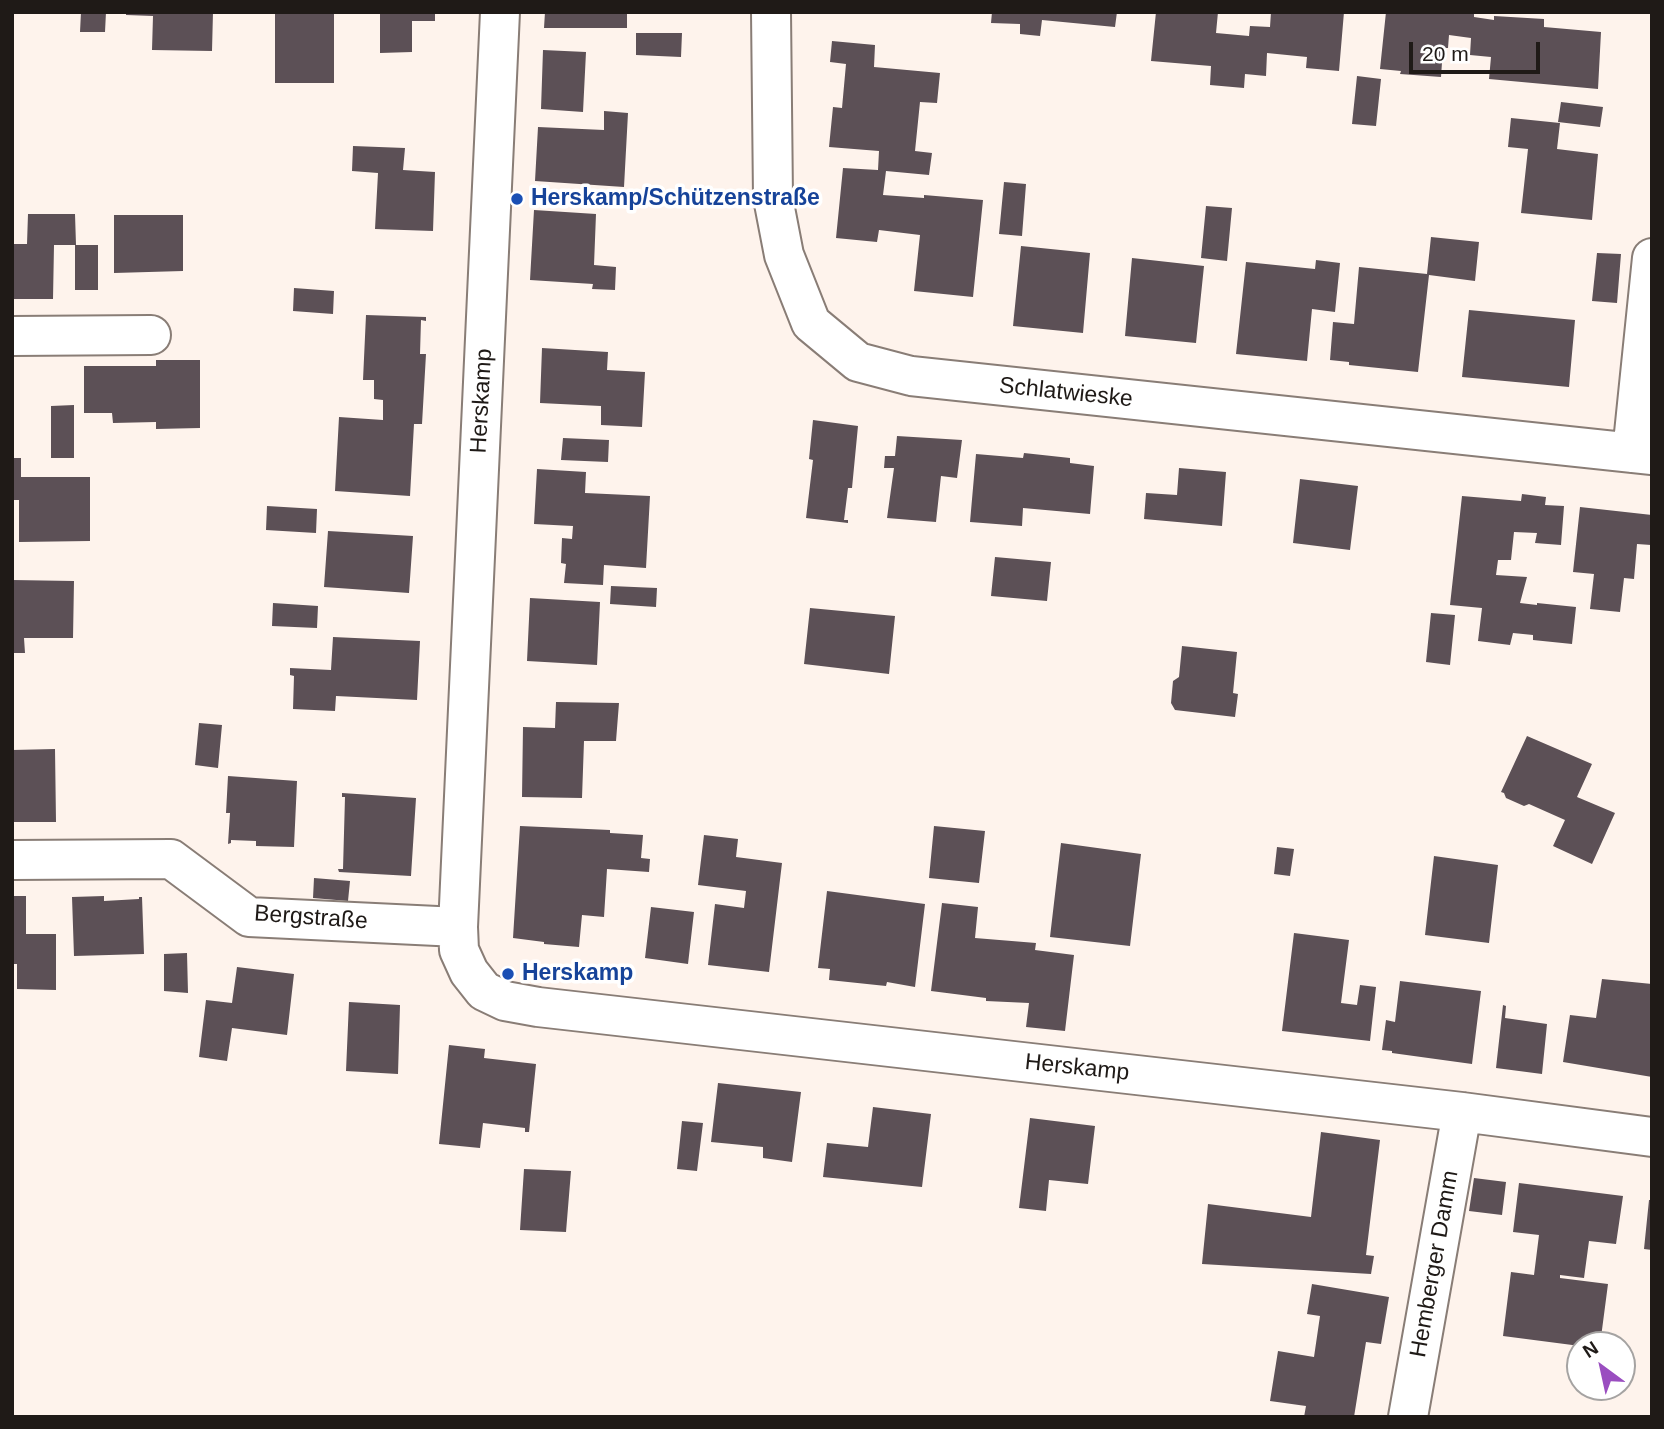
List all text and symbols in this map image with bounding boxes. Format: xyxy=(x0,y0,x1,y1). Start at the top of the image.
scale bar xyxy=(1412,28,1543,72)
text: 20 m xyxy=(1422,42,1469,65)
place label: Herskamp/Schützenstraße xyxy=(531,185,820,213)
marker: Herskamp/Schützenstraße xyxy=(509,191,525,207)
street label: Herskamp xyxy=(465,348,499,454)
street label: Schlatwieske xyxy=(998,372,1134,414)
street label: Bergstraße xyxy=(253,900,369,936)
place label: Herskamp xyxy=(522,960,633,988)
marker: Herskamp xyxy=(500,966,516,982)
street label: Herskamp xyxy=(1023,1049,1131,1087)
street label: Hemberger Damm xyxy=(1405,1168,1465,1360)
north arrow xyxy=(1566,1331,1636,1401)
text: N xyxy=(1579,1337,1602,1362)

